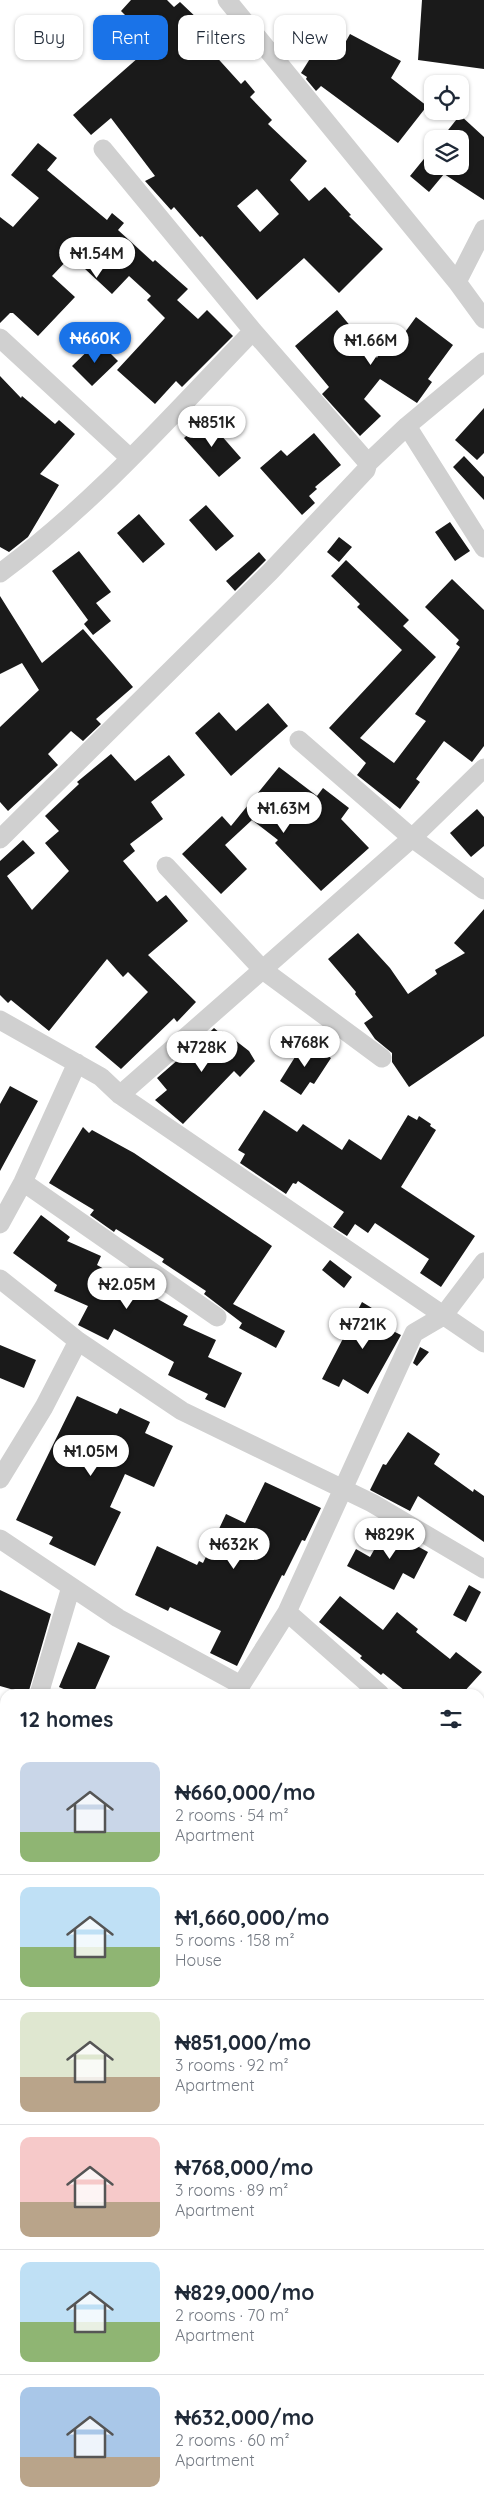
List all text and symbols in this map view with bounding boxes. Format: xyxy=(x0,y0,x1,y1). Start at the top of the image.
chip: Buy xyxy=(15,15,83,60)
chip: Rent xyxy=(93,15,168,60)
chip: Filters xyxy=(178,15,264,60)
chip: New xyxy=(274,15,346,60)
map controls xyxy=(424,75,469,175)
button: locate xyxy=(424,75,469,120)
button: layers xyxy=(424,130,469,175)
pin: ₦1.54M xyxy=(56,236,138,279)
text: ₦1.54M xyxy=(70,243,124,263)
pin: ₦660K xyxy=(60,322,130,364)
pin: ₦1.66M xyxy=(330,324,412,366)
text: ₦660K xyxy=(70,328,120,348)
text: ₦1.66M xyxy=(345,330,397,350)
pin: ₦851K xyxy=(177,406,247,448)
text: ₦851K xyxy=(189,412,235,432)
pin: ₦1.63M xyxy=(243,792,325,834)
text: ₦1.63M xyxy=(258,798,310,818)
pin: ₦768K xyxy=(270,1026,340,1068)
pin: ₦728K xyxy=(167,1030,237,1073)
text: ₦768K xyxy=(281,1032,329,1052)
text: ₦728K xyxy=(178,1037,226,1057)
pin: ₦2.05M xyxy=(86,1268,168,1310)
text: ₦2.05M xyxy=(99,1274,156,1294)
pin: ₦721K xyxy=(328,1308,398,1350)
text: ₦721K xyxy=(340,1314,386,1334)
pin: ₦1.05M xyxy=(50,1434,132,1477)
text: ₦1.05M xyxy=(64,1441,118,1461)
pin: ₦829K xyxy=(355,1518,425,1560)
text: ₦829K xyxy=(365,1524,415,1544)
pin: ₦632K xyxy=(199,1528,269,1570)
text: ₦632K xyxy=(210,1534,258,1554)
icon: filters xyxy=(437,1705,465,1733)
text: 12 homes xyxy=(20,1706,113,1732)
text: ₦660,000/mo xyxy=(175,1779,315,1805)
icon: home xyxy=(60,1782,120,1842)
text: 2 rooms · 54 m² xyxy=(175,1805,289,1825)
text: Apartment xyxy=(175,1825,255,1845)
text: ₦1,660,000/mo xyxy=(175,1904,329,1930)
icon: home xyxy=(60,1907,120,1967)
text: 5 rooms · 158 m² xyxy=(175,1930,295,1950)
text: House xyxy=(175,1950,222,1970)
text: ₦851,000/mo xyxy=(175,2029,311,2055)
icon: home xyxy=(60,2032,120,2092)
text: 3 rooms · 92 m² xyxy=(175,2055,289,2075)
text: Apartment xyxy=(175,2075,255,2095)
text: ₦768,000/mo xyxy=(175,2154,313,2180)
icon: home xyxy=(60,2157,120,2217)
text: 3 rooms · 89 m² xyxy=(175,2180,288,2200)
text: Apartment xyxy=(175,2200,255,2220)
text: ₦829,000/mo xyxy=(175,2279,314,2305)
icon: home xyxy=(60,2282,120,2342)
text: 2 rooms · 70 m² xyxy=(175,2305,289,2325)
text: Apartment xyxy=(175,2325,255,2345)
text: ₦632,000/mo xyxy=(175,2404,314,2430)
icon: home xyxy=(60,2407,120,2467)
text: 2 rooms · 60 m² xyxy=(175,2430,289,2450)
text: Apartment xyxy=(175,2450,255,2470)

